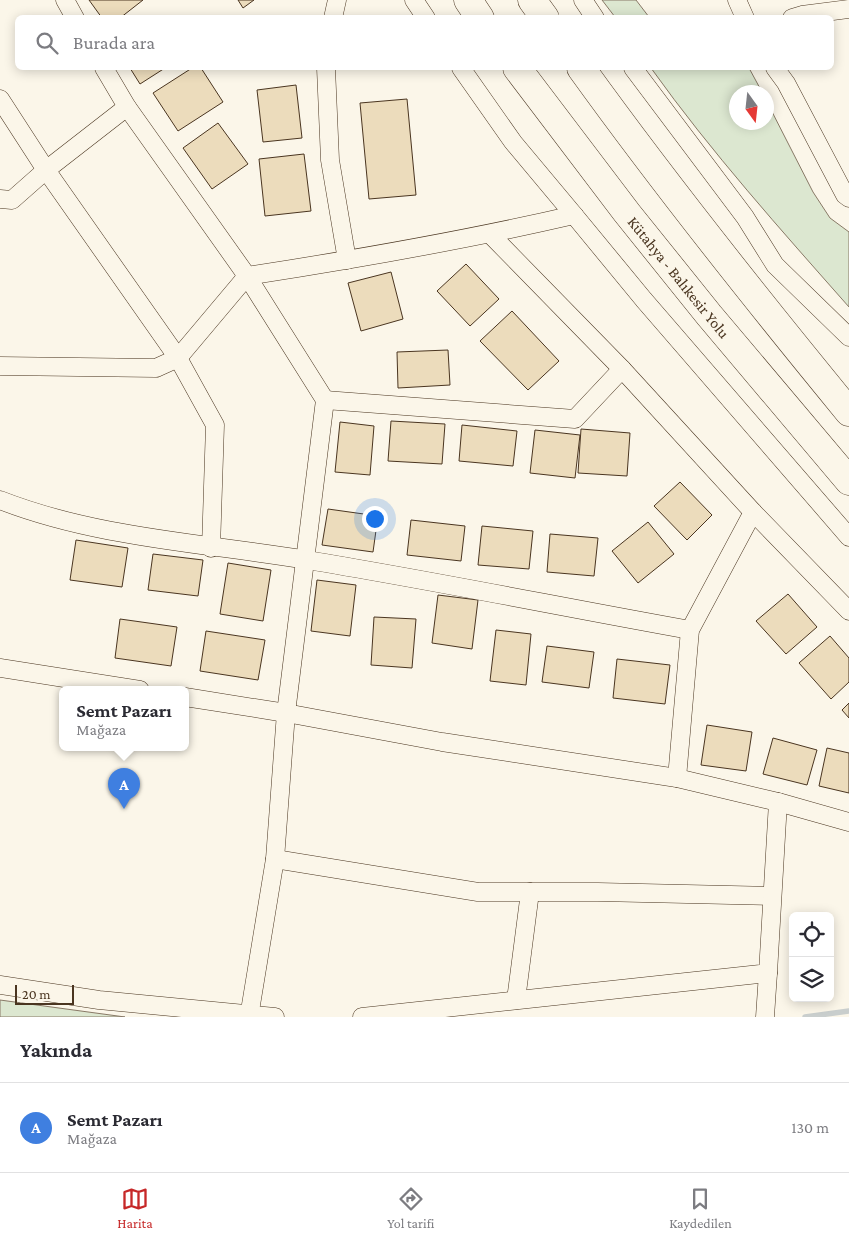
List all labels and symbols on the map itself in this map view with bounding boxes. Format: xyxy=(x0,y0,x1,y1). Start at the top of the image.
north arrow xyxy=(729,85,774,130)
street label: Kütahya - Balıkesir Yolu xyxy=(624,213,733,343)
your location xyxy=(362,506,388,532)
pin: A xyxy=(108,768,140,809)
scale bar xyxy=(15,982,74,1005)

